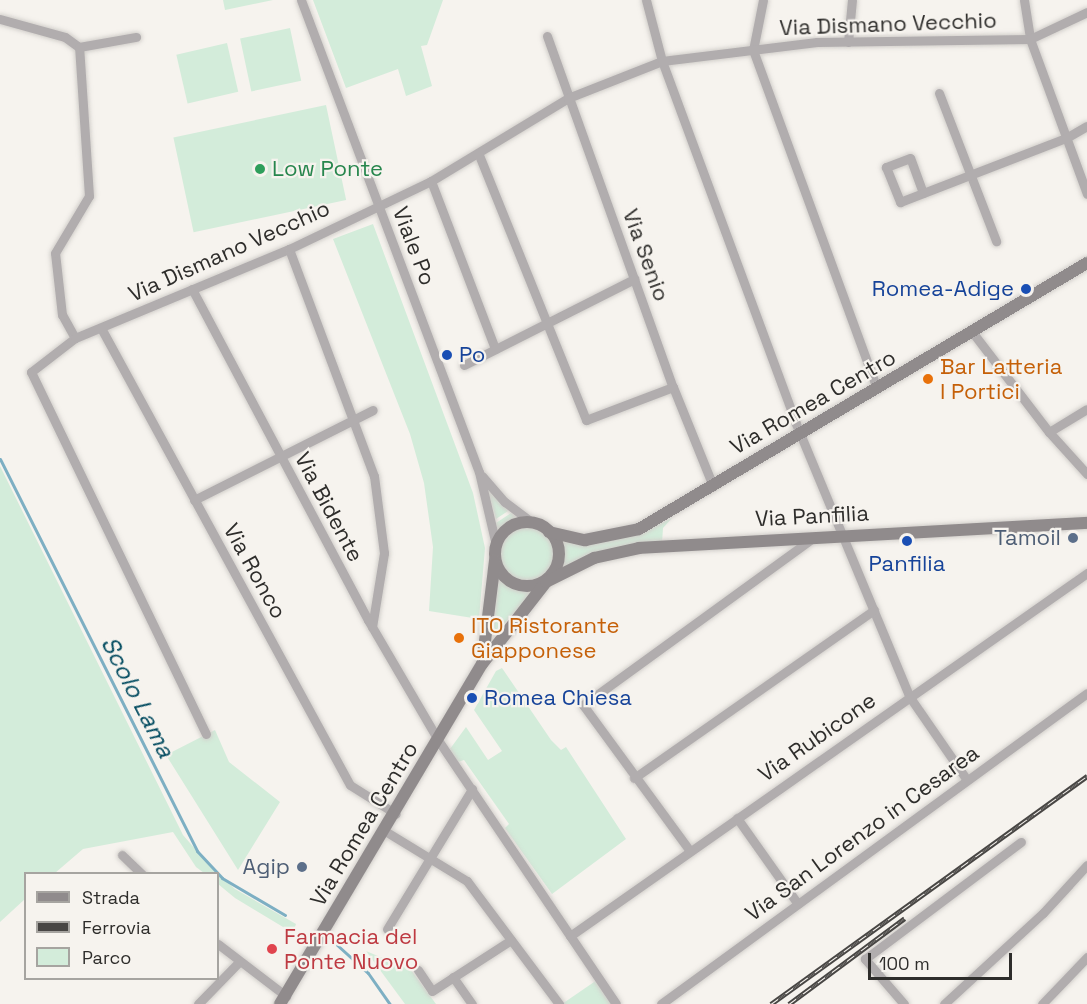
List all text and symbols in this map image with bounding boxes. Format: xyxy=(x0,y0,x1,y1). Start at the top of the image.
street label: Via Dismano Vecchio xyxy=(779,7,997,41)
place label: Low Ponte xyxy=(272,156,383,182)
marker: Low Ponte xyxy=(253,162,267,176)
street label: Via Dismano Vecchio xyxy=(124,195,334,307)
street label: Viale Po xyxy=(387,203,441,289)
street label: Via Senio xyxy=(617,205,675,305)
place label: Romea-Adige xyxy=(872,276,1014,302)
marker: Romea-Adige xyxy=(1019,282,1033,296)
place label: Po xyxy=(459,342,485,368)
street label: Via Romea Centro xyxy=(725,344,901,460)
marker: Po xyxy=(440,348,454,362)
place label: Bar Latteria I Portici xyxy=(940,353,1062,404)
marker: Bar Latteria I Portici xyxy=(921,372,935,386)
street label: Via Bidente xyxy=(289,448,369,566)
street label: Via Panfilia xyxy=(754,500,870,532)
street label: Via Ronco xyxy=(218,519,292,623)
place label: Tamoil xyxy=(994,525,1061,551)
marker: Tamoil xyxy=(1066,531,1080,545)
marker: Panfilia xyxy=(900,534,914,548)
place label: Panfilia xyxy=(869,551,945,577)
place label: ITO Ristorante Giapponese xyxy=(471,612,619,664)
marker: ITO Ristorante Giapponese xyxy=(452,631,466,645)
water label: Scolo Lama xyxy=(95,632,181,762)
place label: Romea Chiesa xyxy=(484,685,632,711)
street label: Via Rubicone xyxy=(753,687,881,787)
marker: Romea Chiesa xyxy=(465,691,479,705)
street label: Via Romea Centro xyxy=(305,737,423,911)
street label: Via San Lorenzo in Cesarea xyxy=(740,739,984,927)
place label: Agip xyxy=(242,854,290,880)
marker: Agip xyxy=(295,860,309,874)
legend xyxy=(24,872,219,980)
text: Strada xyxy=(82,886,140,909)
text: Ferrovia xyxy=(82,916,151,939)
place label: Farmacia del Ponte Nuovo xyxy=(284,923,418,974)
scale bar xyxy=(871,941,1015,979)
marker: Farmacia del Ponte Nuovo xyxy=(265,942,279,956)
text: Parco xyxy=(82,946,131,969)
text: 100 m xyxy=(879,952,930,975)

